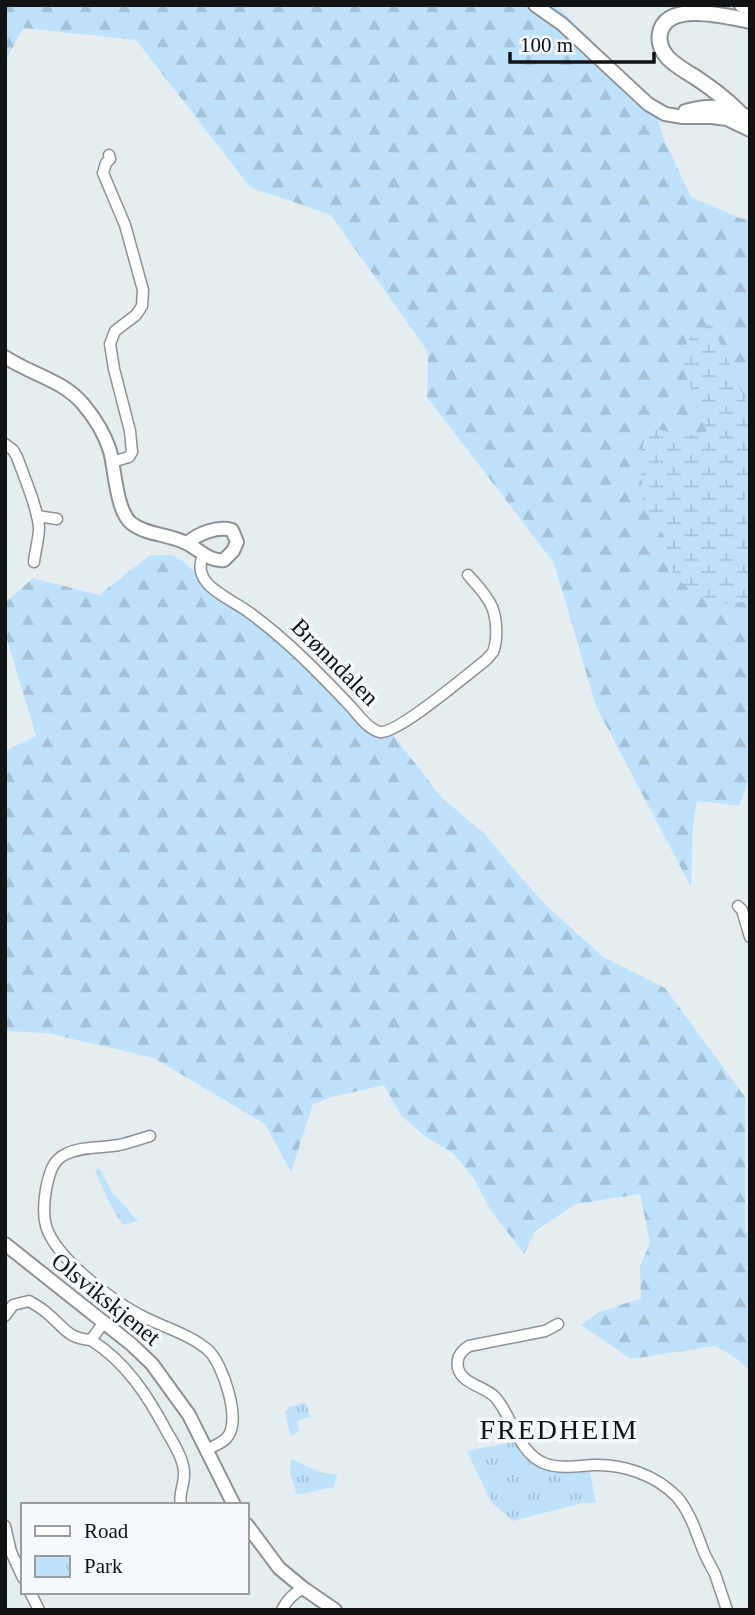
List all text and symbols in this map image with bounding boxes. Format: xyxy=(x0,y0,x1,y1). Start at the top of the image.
scale bar xyxy=(510,21,654,65)
text: 100 m xyxy=(520,33,573,57)
street label: Brønndalen xyxy=(286,613,384,711)
street label: Olsvikskjenet xyxy=(47,1247,166,1351)
district label: FREDHEIM xyxy=(479,1414,639,1445)
legend xyxy=(21,1503,248,1594)
text: Road xyxy=(84,1519,129,1543)
text: Park xyxy=(84,1554,123,1578)

